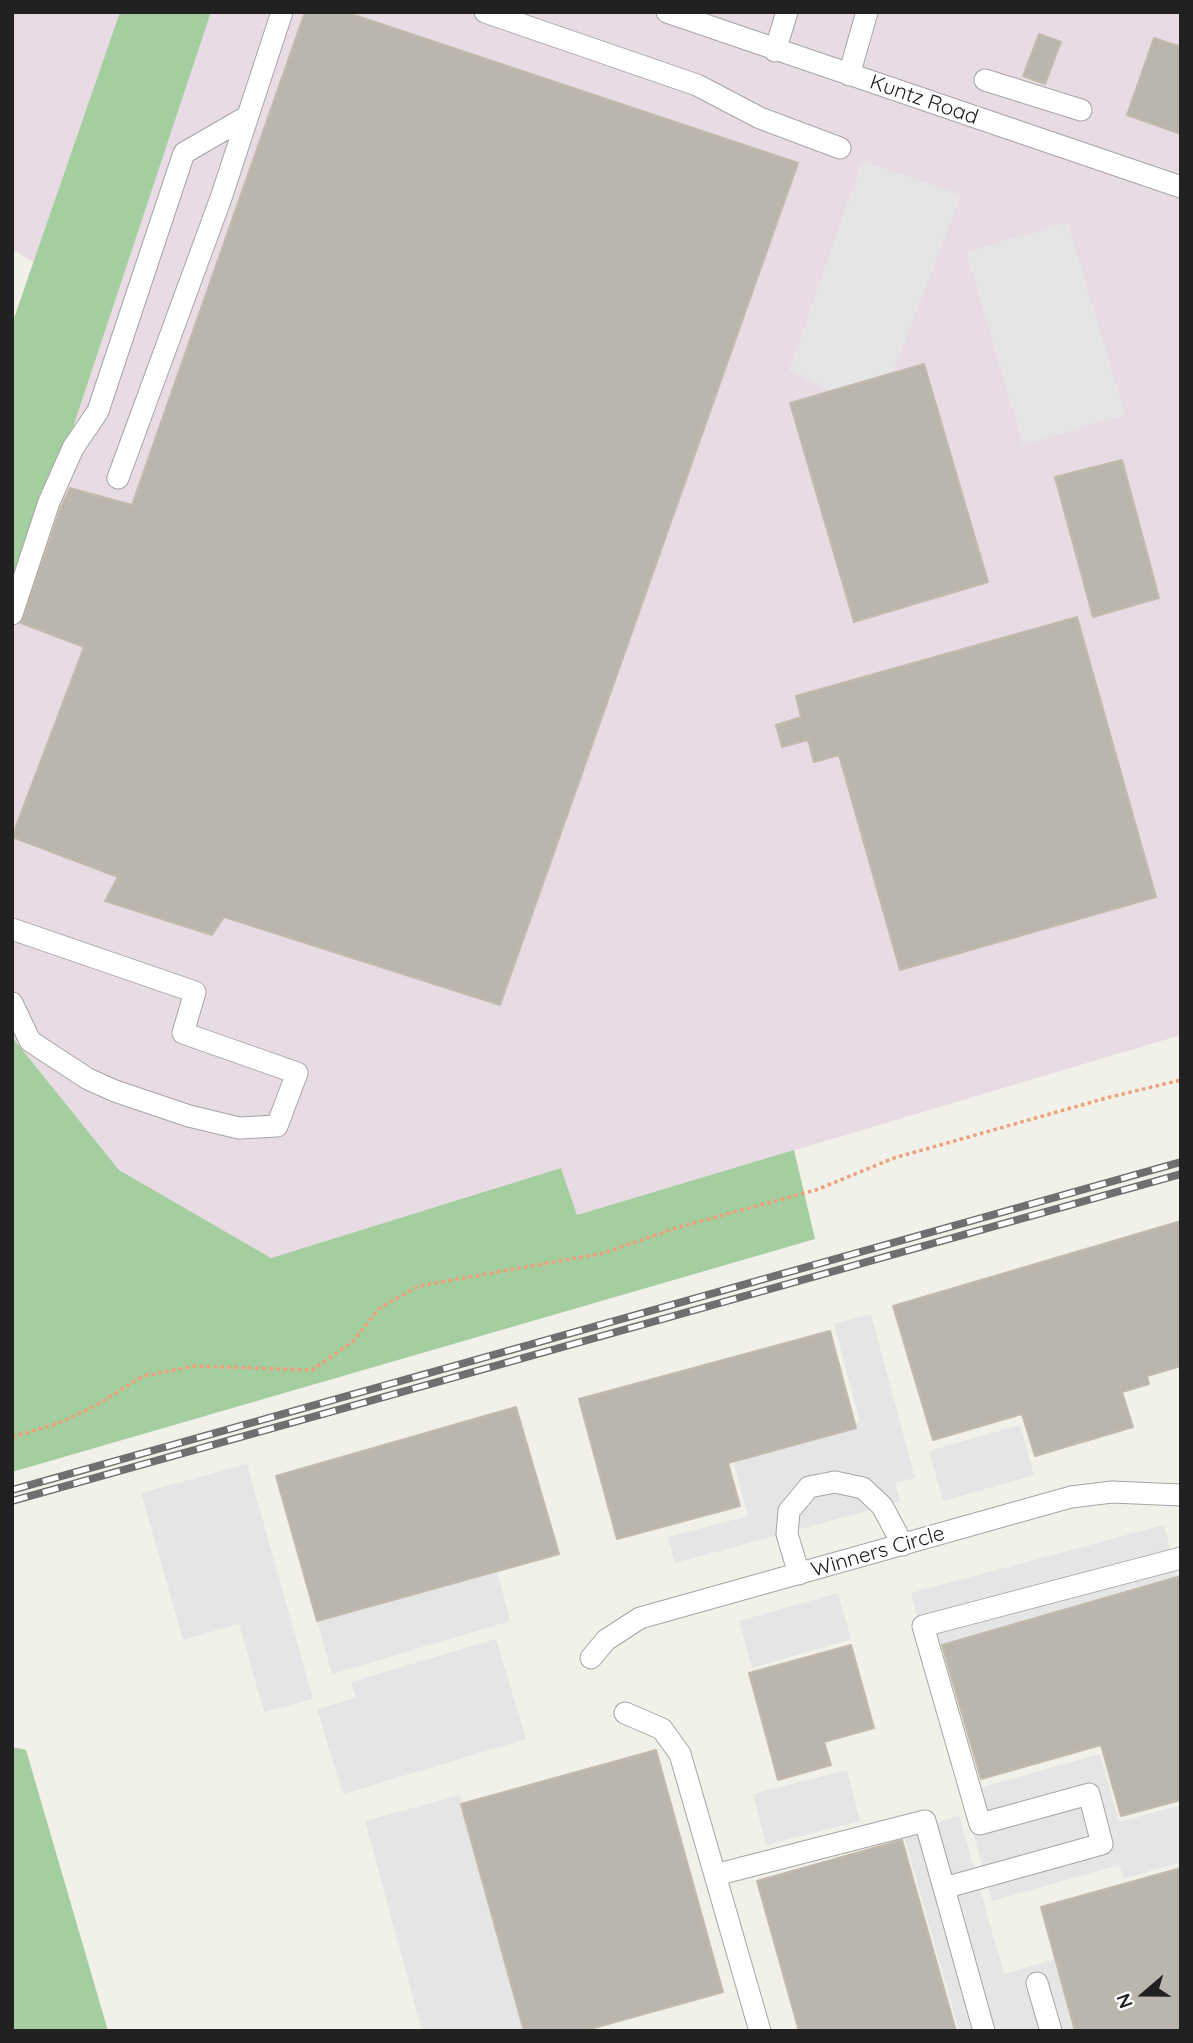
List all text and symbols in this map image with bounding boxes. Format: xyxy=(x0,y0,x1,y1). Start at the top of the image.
street label: Kuntz Road xyxy=(866,70,982,130)
street label: Winners Circle xyxy=(808,1521,948,1583)
north arrow xyxy=(1109,1959,1179,2029)
text: N xyxy=(1111,1991,1138,2012)

